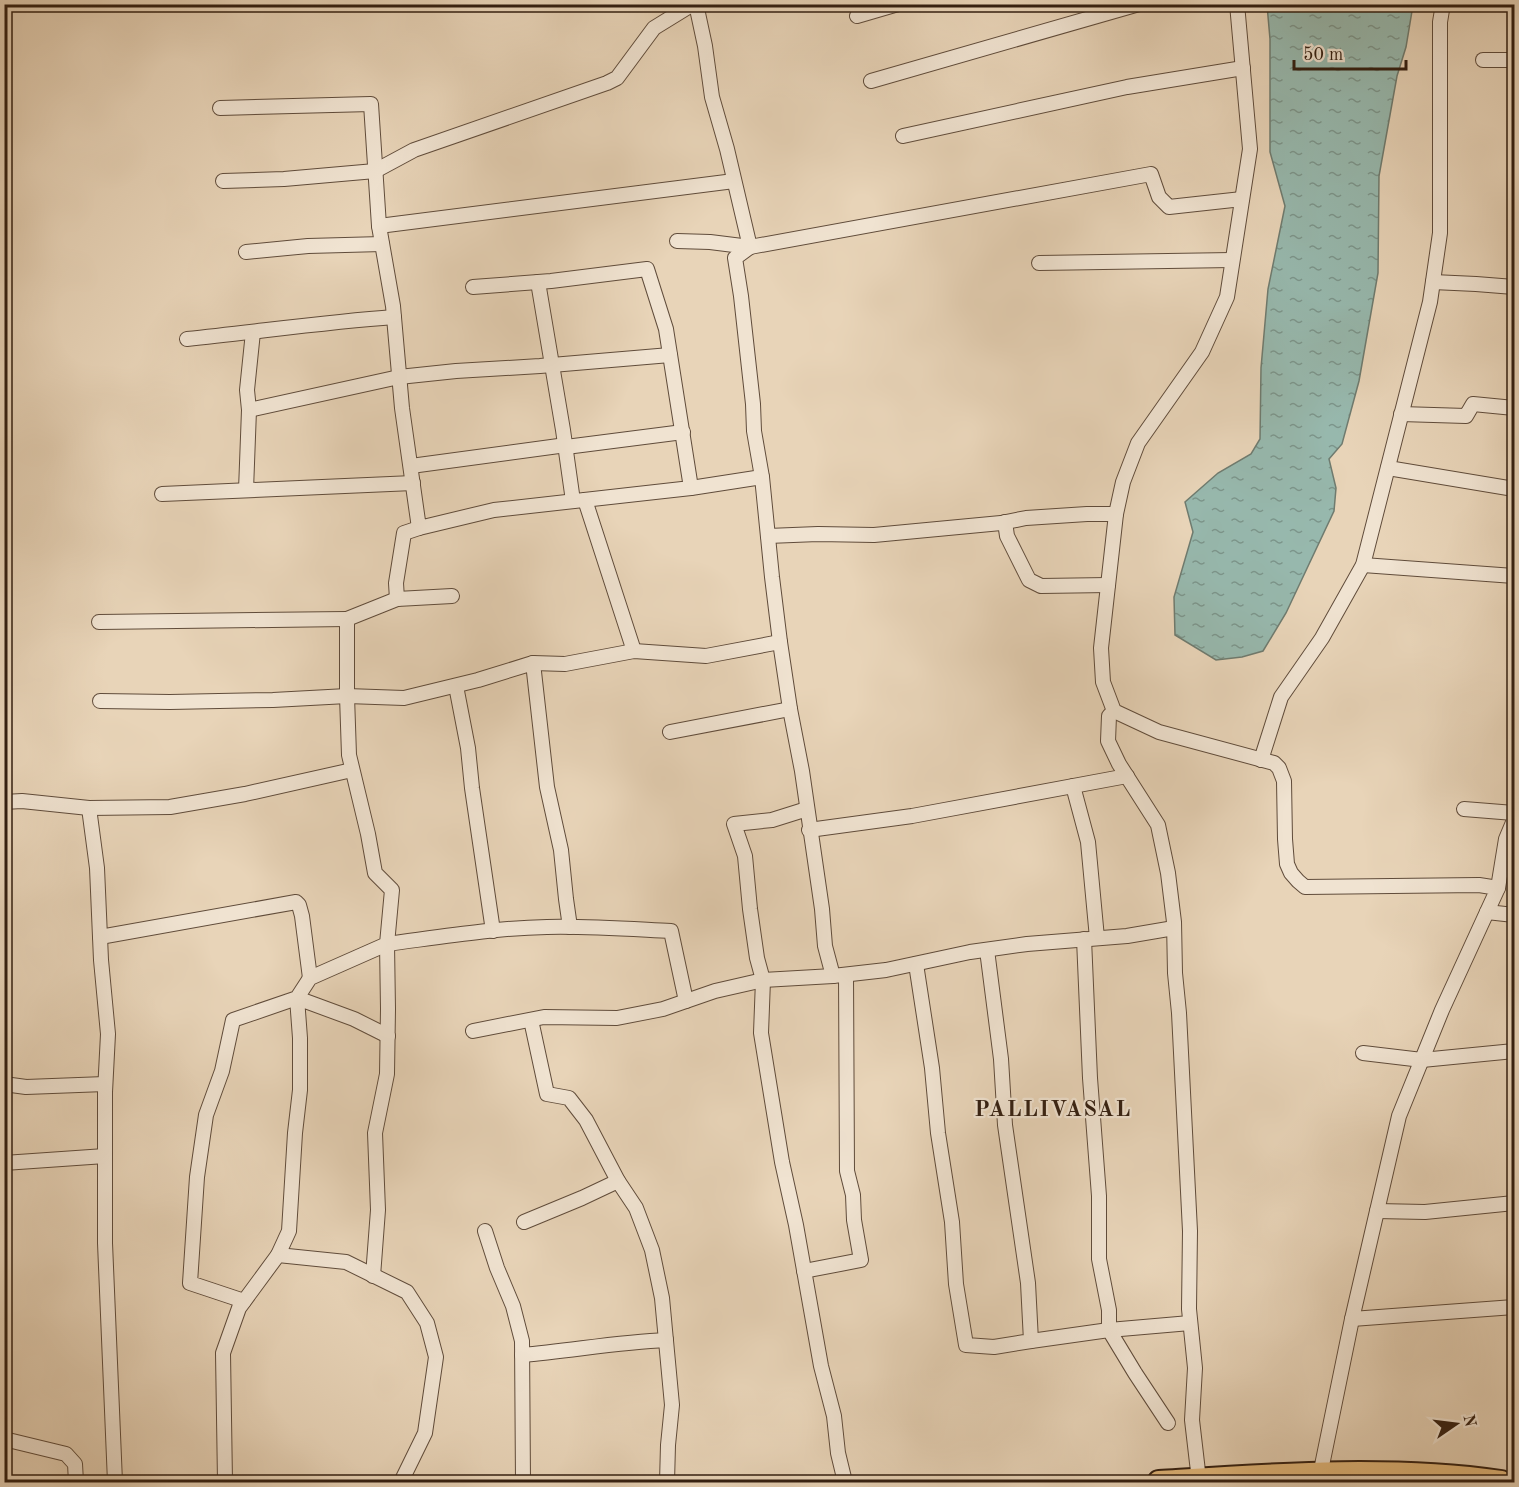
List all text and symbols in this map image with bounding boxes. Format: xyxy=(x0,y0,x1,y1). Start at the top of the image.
scale bar xyxy=(1294,33,1406,71)
text: 50 m xyxy=(1303,46,1343,64)
district label: PALLIVASAL xyxy=(974,1099,1132,1121)
north arrow xyxy=(1426,1394,1486,1454)
text: N xyxy=(1459,1413,1478,1429)

